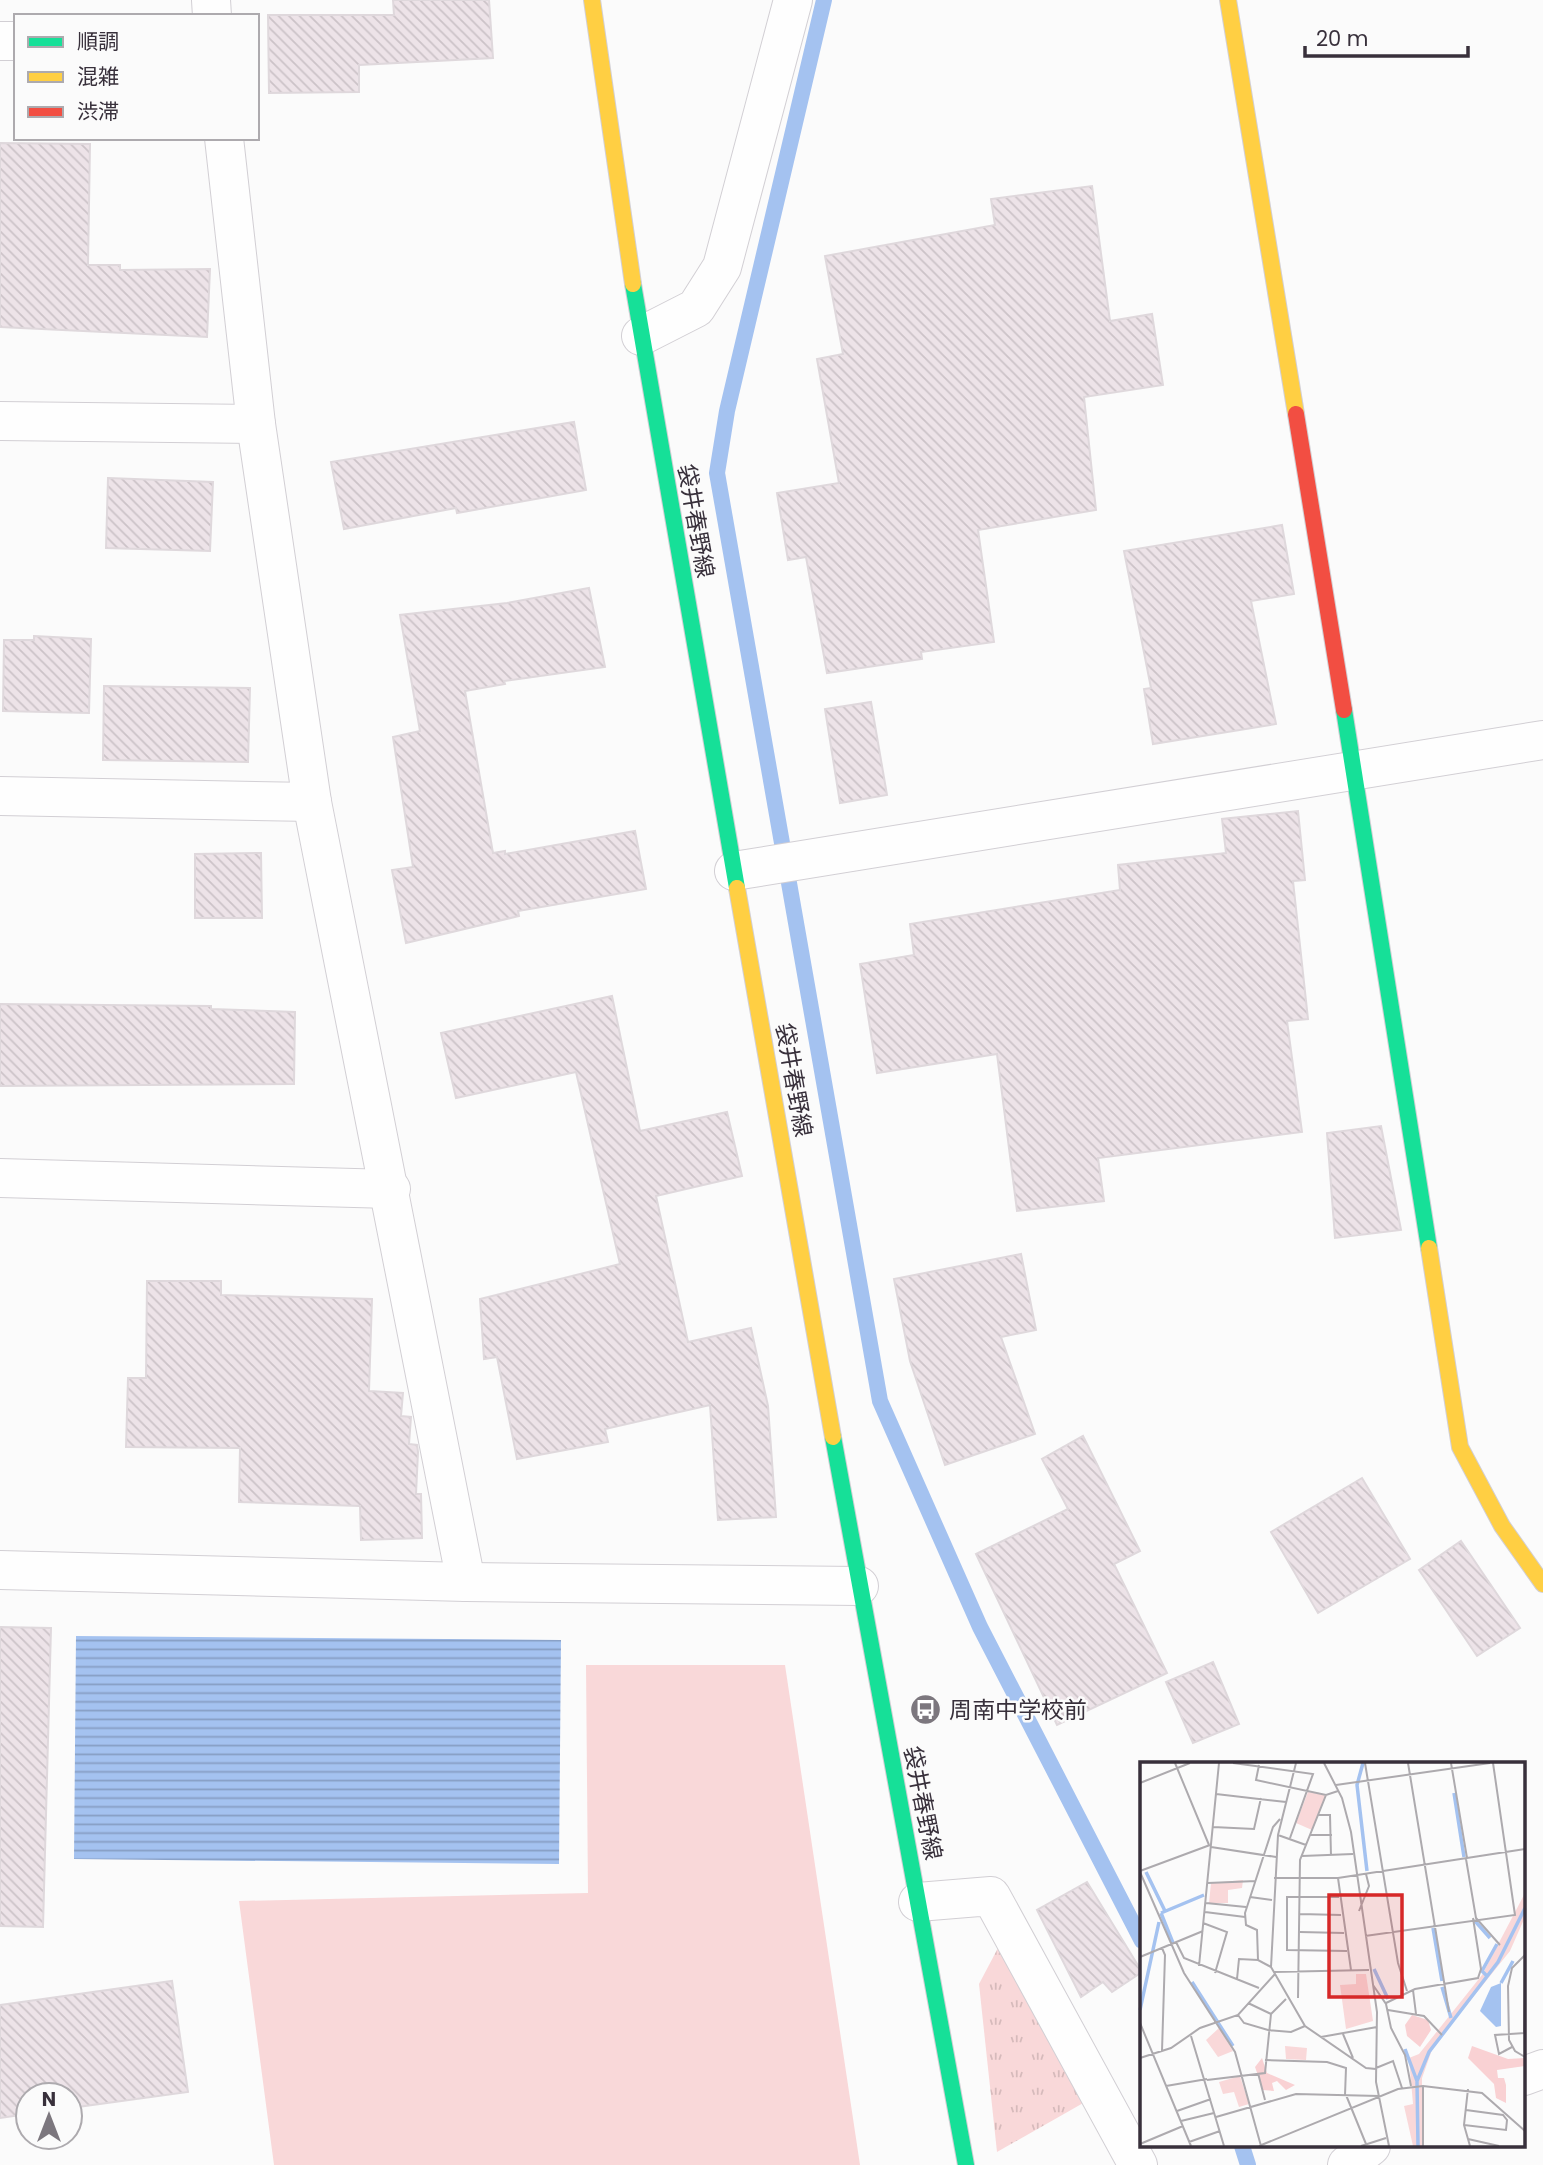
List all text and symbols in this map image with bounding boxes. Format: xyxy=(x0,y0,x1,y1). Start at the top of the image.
legend xyxy=(14,14,259,140)
scale bar xyxy=(1305,14,1468,58)
text: 20 m xyxy=(1316,24,1369,53)
text: 順調 xyxy=(77,27,119,56)
text: 混雑 xyxy=(77,62,119,91)
text: 渋滞 xyxy=(77,97,119,126)
street label: 袋井春野線 xyxy=(670,462,722,580)
street label: 袋井春野線 xyxy=(768,1021,820,1139)
bus stop icon: 周南中学校前 xyxy=(909,1693,943,1727)
place label: 周南中学校前 xyxy=(949,1694,1087,1726)
street label: 袋井春野線 xyxy=(896,1744,950,1862)
inset map xyxy=(1140,1762,1526,2148)
north arrow xyxy=(14,2081,84,2151)
text: N xyxy=(42,2086,56,2113)

